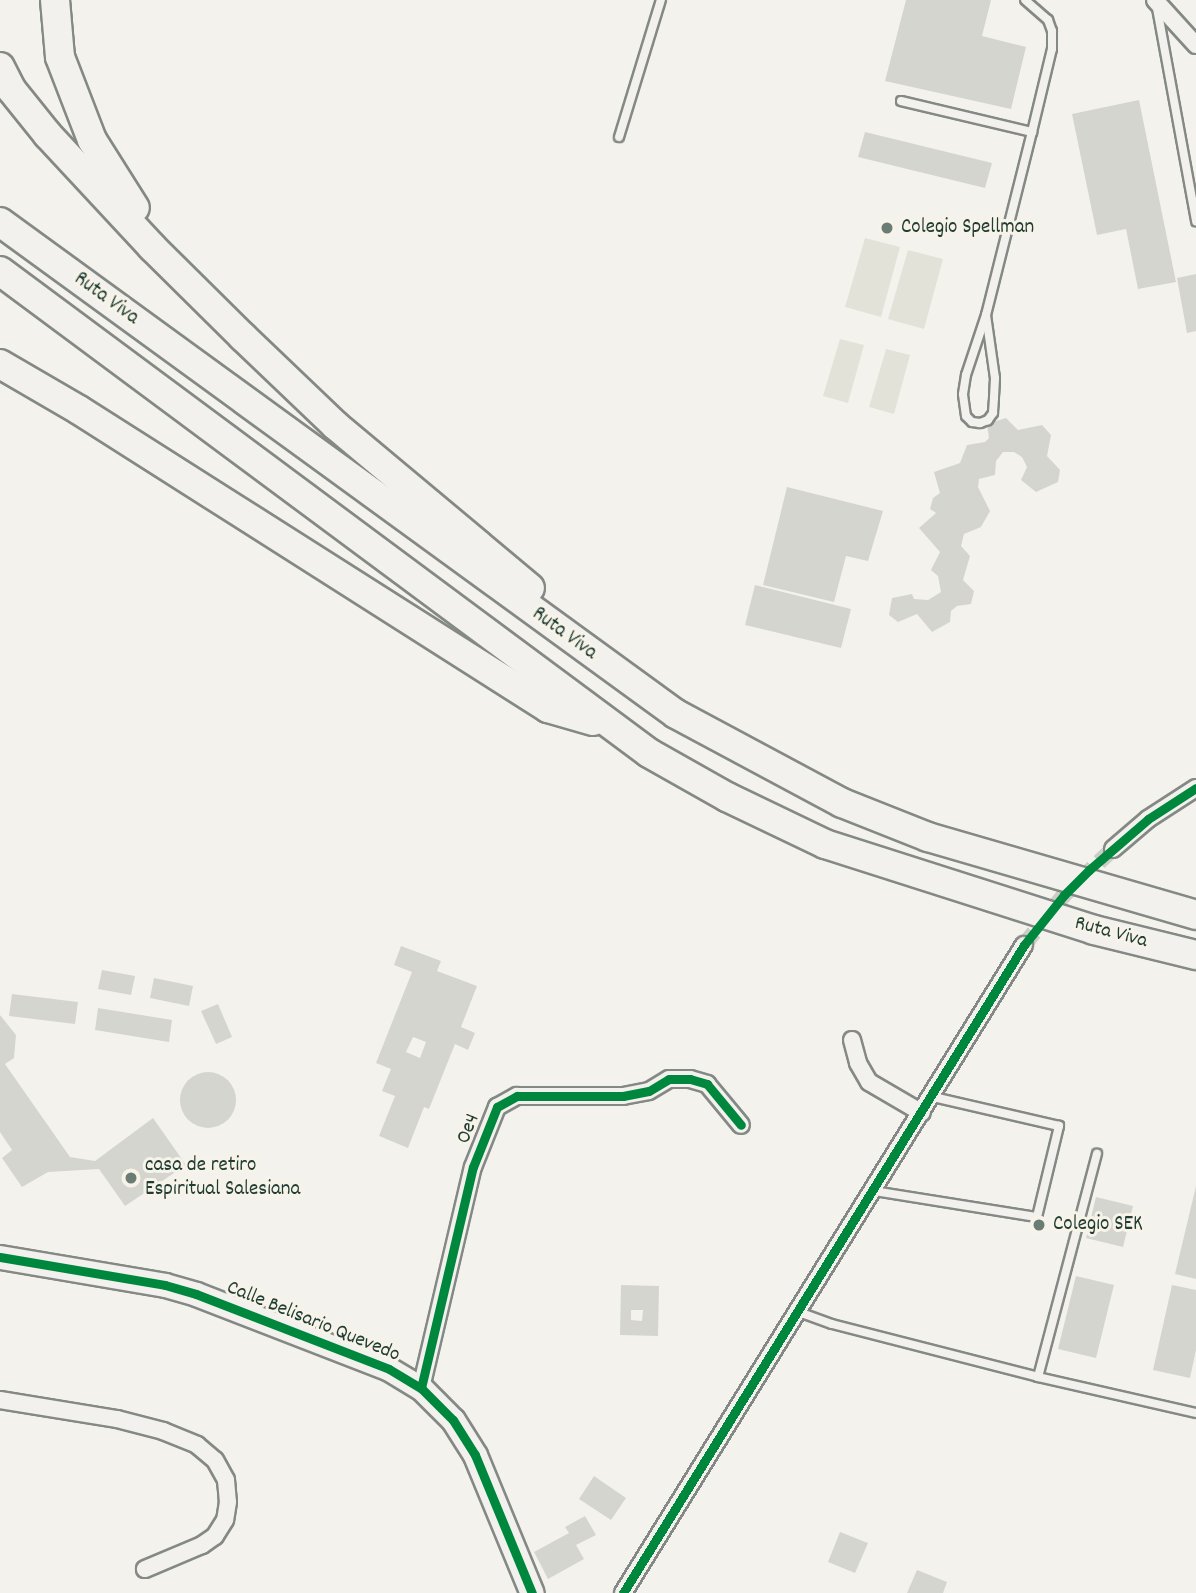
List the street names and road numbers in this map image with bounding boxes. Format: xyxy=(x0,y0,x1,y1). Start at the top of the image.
street label: Ruta Viva xyxy=(69,267,143,331)
street label: Ruta Viva xyxy=(527,602,601,666)
street label: Ruta Viva xyxy=(1072,911,1150,955)
street label: Oe4 xyxy=(452,1110,486,1148)
street label: Calle Belisario Quevedo xyxy=(223,1276,403,1368)

